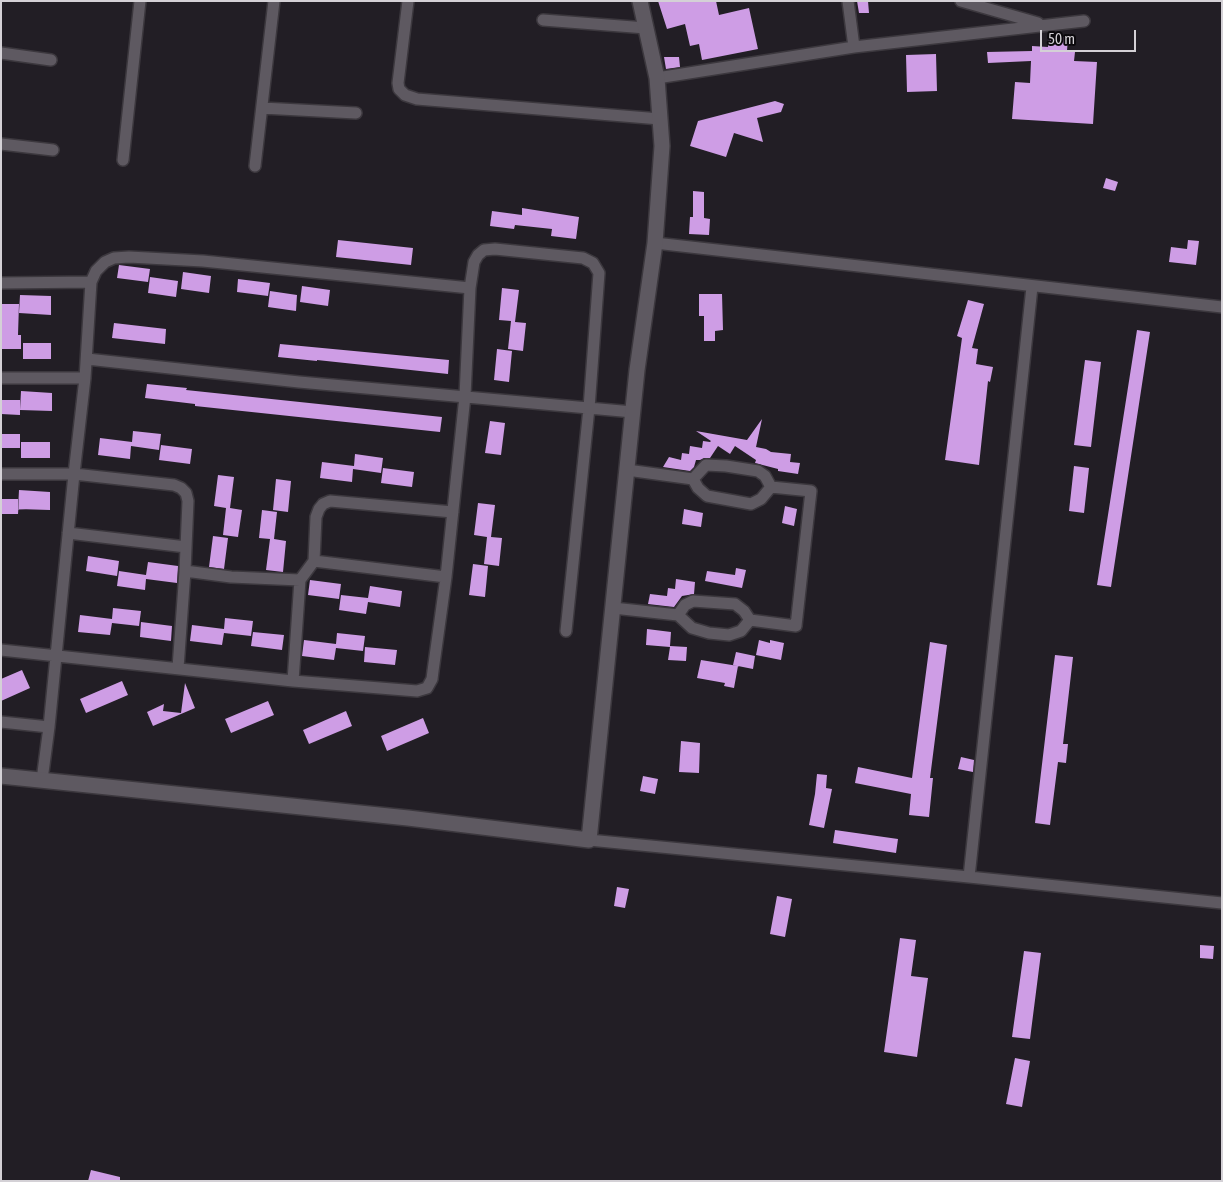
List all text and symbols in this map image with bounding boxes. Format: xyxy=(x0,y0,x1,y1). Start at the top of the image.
scale bar xyxy=(1043,20,1139,52)
text: 50 m xyxy=(1048,30,1075,47)

